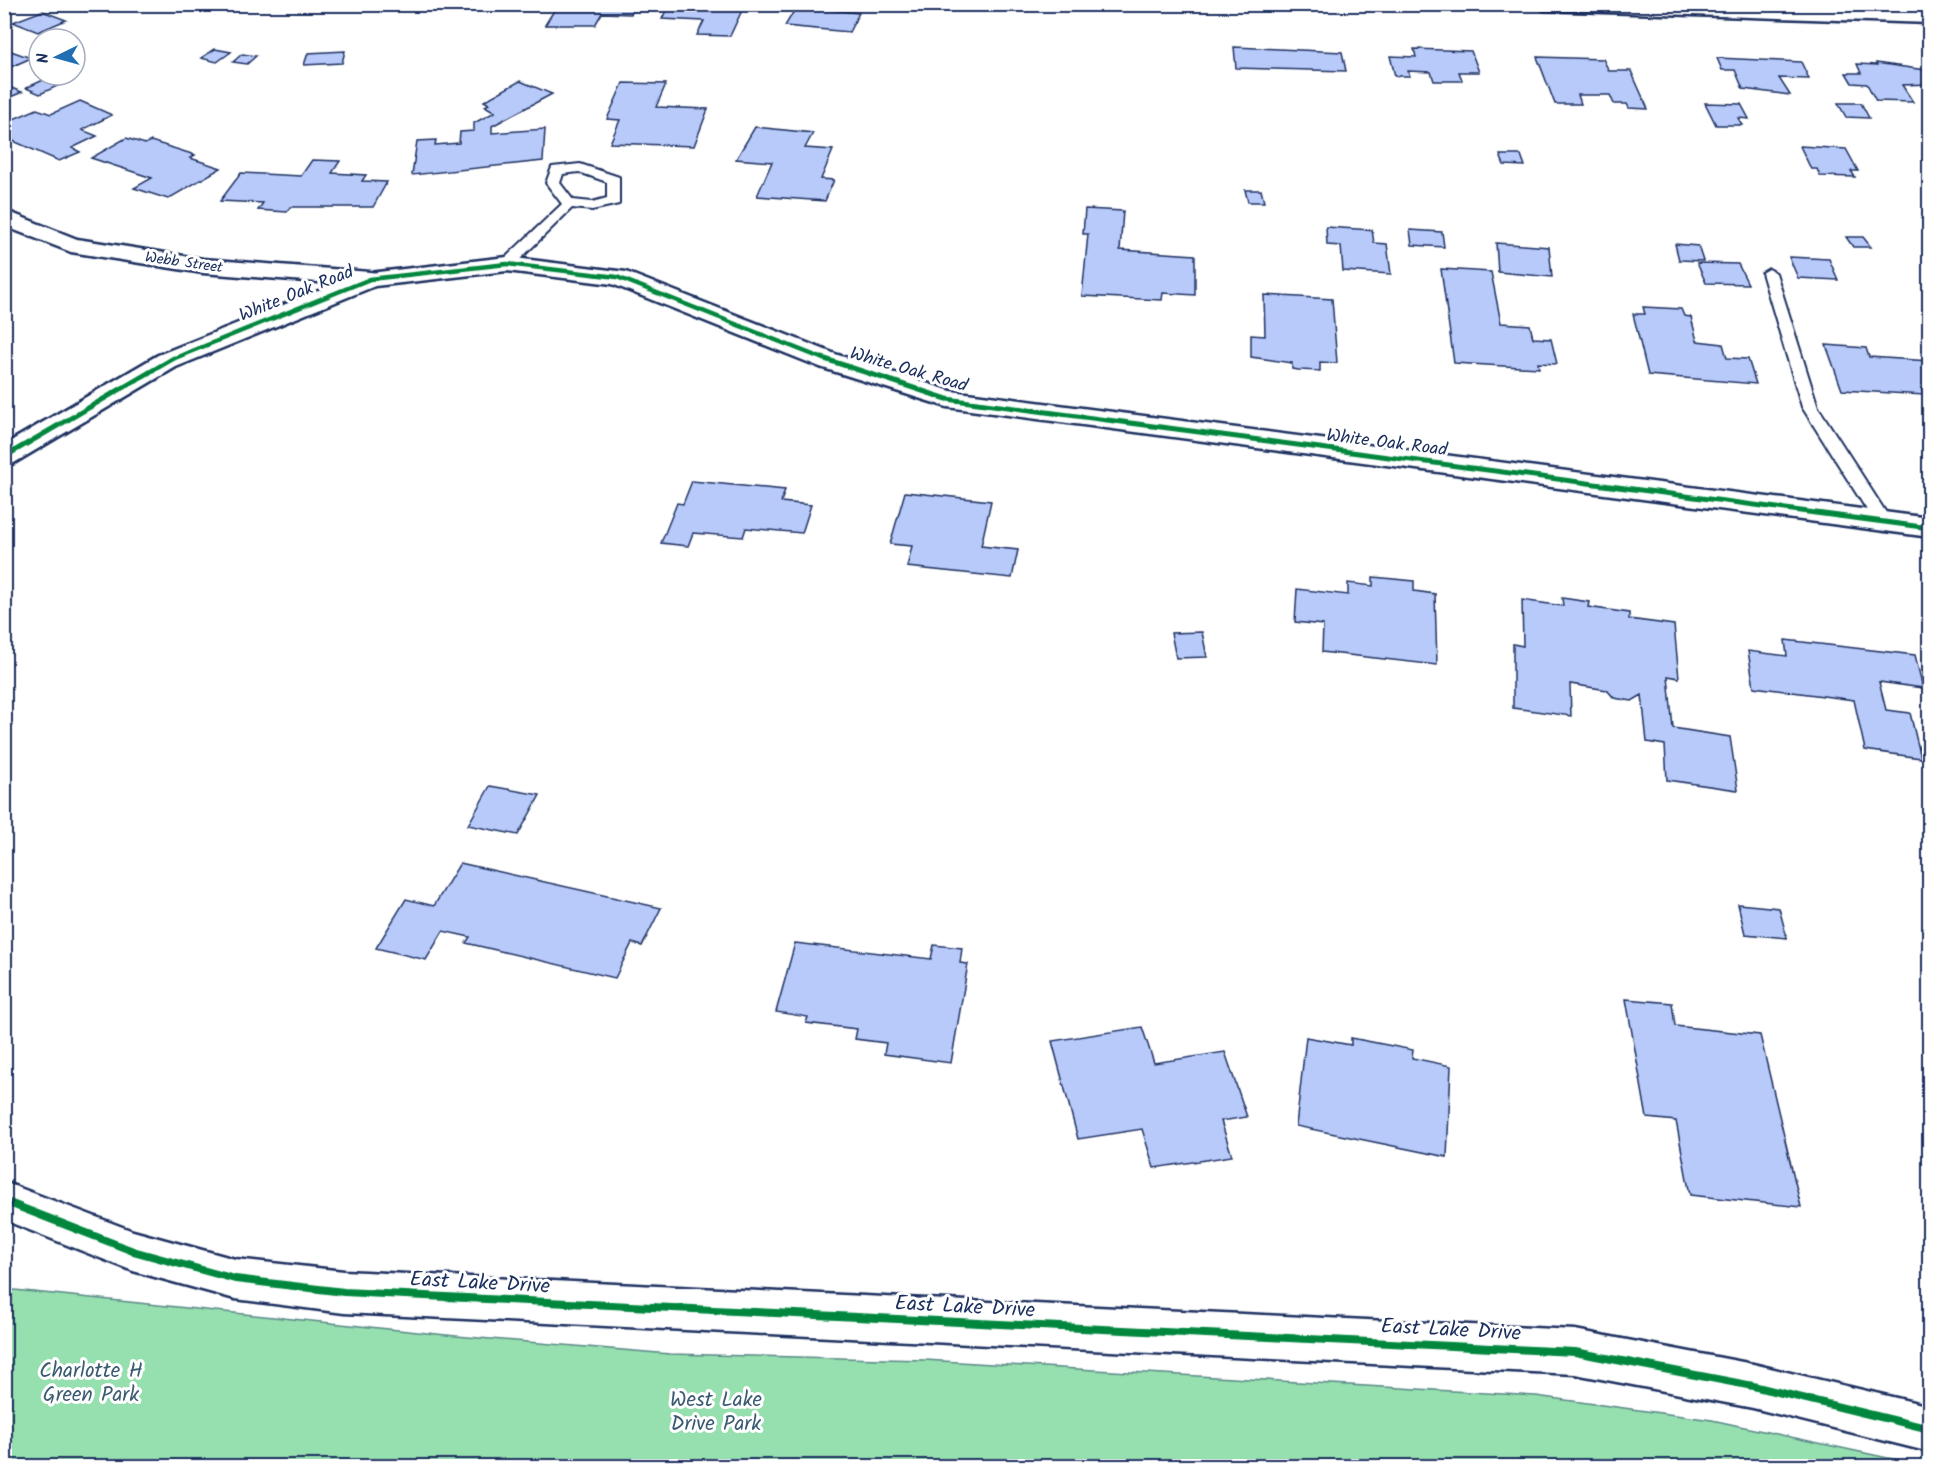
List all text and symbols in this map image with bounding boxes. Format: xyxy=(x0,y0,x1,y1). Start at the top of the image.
north arrow xyxy=(27,27,87,87)
text: N xyxy=(31,52,56,64)
street label: Webb Street xyxy=(143,246,224,280)
street label: White Oak Road xyxy=(235,258,359,331)
street label: White Oak Road xyxy=(846,340,972,401)
street label: White Oak Road xyxy=(1325,422,1450,465)
street label: East Lake Drive xyxy=(409,1263,551,1304)
street label: East Lake Drive xyxy=(894,1287,1036,1328)
street label: East Lake Drive xyxy=(1380,1310,1522,1351)
park label: Charlotte H Green Park xyxy=(39,1355,143,1412)
park label: West Lake Drive Park xyxy=(670,1384,763,1441)

